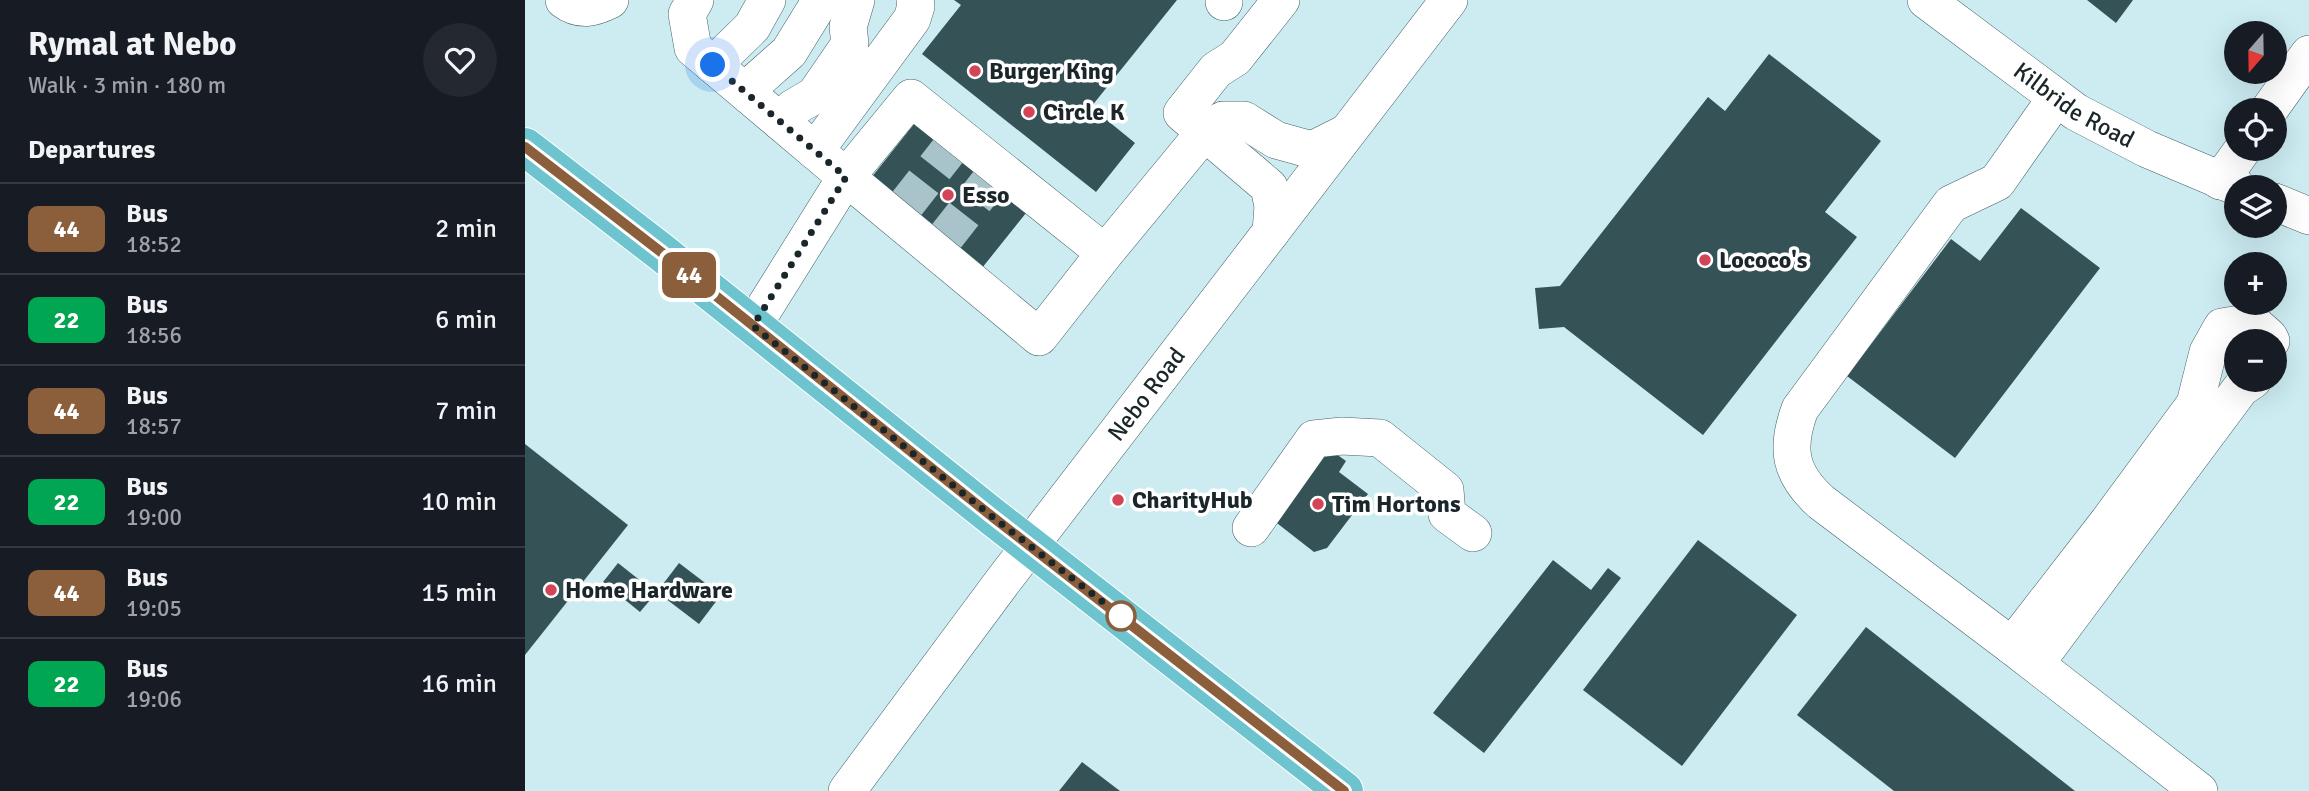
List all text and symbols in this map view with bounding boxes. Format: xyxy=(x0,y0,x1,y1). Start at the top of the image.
north arrow xyxy=(2224,21,2287,84)
map controls xyxy=(2224,21,2287,392)
button: heart xyxy=(423,23,497,97)
text: Rymal at Nebo xyxy=(28,24,236,65)
your location xyxy=(695,47,730,82)
place label: Burger King xyxy=(989,56,1114,86)
street label: Kilbride Road xyxy=(2008,56,2139,155)
marker: Burger King xyxy=(967,63,983,79)
text: Walk · 3 min · 180 m xyxy=(28,71,226,100)
place label: Circle K xyxy=(1043,97,1125,127)
button: locate xyxy=(2224,98,2287,161)
marker: Circle K xyxy=(1021,104,1037,120)
text: Departures xyxy=(28,134,155,166)
button: layers xyxy=(2224,175,2287,238)
place label: Esso xyxy=(962,180,1010,210)
marker: Esso xyxy=(940,187,956,203)
text: Bus xyxy=(126,198,168,230)
text: 2 min xyxy=(435,213,497,245)
text: 44 xyxy=(54,214,79,244)
text: 18:52 xyxy=(126,230,182,259)
place label: Lococo's xyxy=(1719,245,1808,275)
line badge: 44 xyxy=(657,252,721,298)
marker: Lococo's xyxy=(1697,252,1713,268)
button: + xyxy=(2224,252,2287,315)
text: 44 xyxy=(676,260,702,290)
text: Bus xyxy=(126,289,168,321)
text: 6 min xyxy=(435,304,497,336)
text: 22 xyxy=(54,305,79,335)
text: 18:56 xyxy=(126,321,182,350)
button: − xyxy=(2224,329,2287,392)
street label: Nebo Road xyxy=(1101,341,1192,447)
text: Bus xyxy=(126,380,168,412)
text: 7 min xyxy=(435,395,497,427)
text: 44 xyxy=(54,396,79,426)
text: 18:57 xyxy=(126,412,182,441)
text: Bus xyxy=(126,471,168,503)
place label: CharityHub xyxy=(1132,485,1253,515)
text: 10 min xyxy=(421,486,497,518)
text: 22 xyxy=(54,487,79,517)
place label: Tim Hortons xyxy=(1332,489,1461,519)
marker: CharityHub xyxy=(1110,492,1126,508)
marker: Tim Hortons xyxy=(1310,496,1326,512)
text: 19:00 xyxy=(126,503,182,532)
text: Bus xyxy=(126,562,168,594)
place label: Home Hardware xyxy=(565,575,733,605)
text: 15 min xyxy=(421,577,497,609)
text: 44 xyxy=(54,578,79,608)
marker: Home Hardware xyxy=(543,582,559,598)
text: 19:05 xyxy=(126,594,182,623)
unlabelled marker xyxy=(1106,601,1136,631)
text: Bus xyxy=(126,653,168,685)
text: 16 min xyxy=(421,668,497,700)
text: 22 xyxy=(54,669,79,699)
text: 19:06 xyxy=(126,685,182,714)

